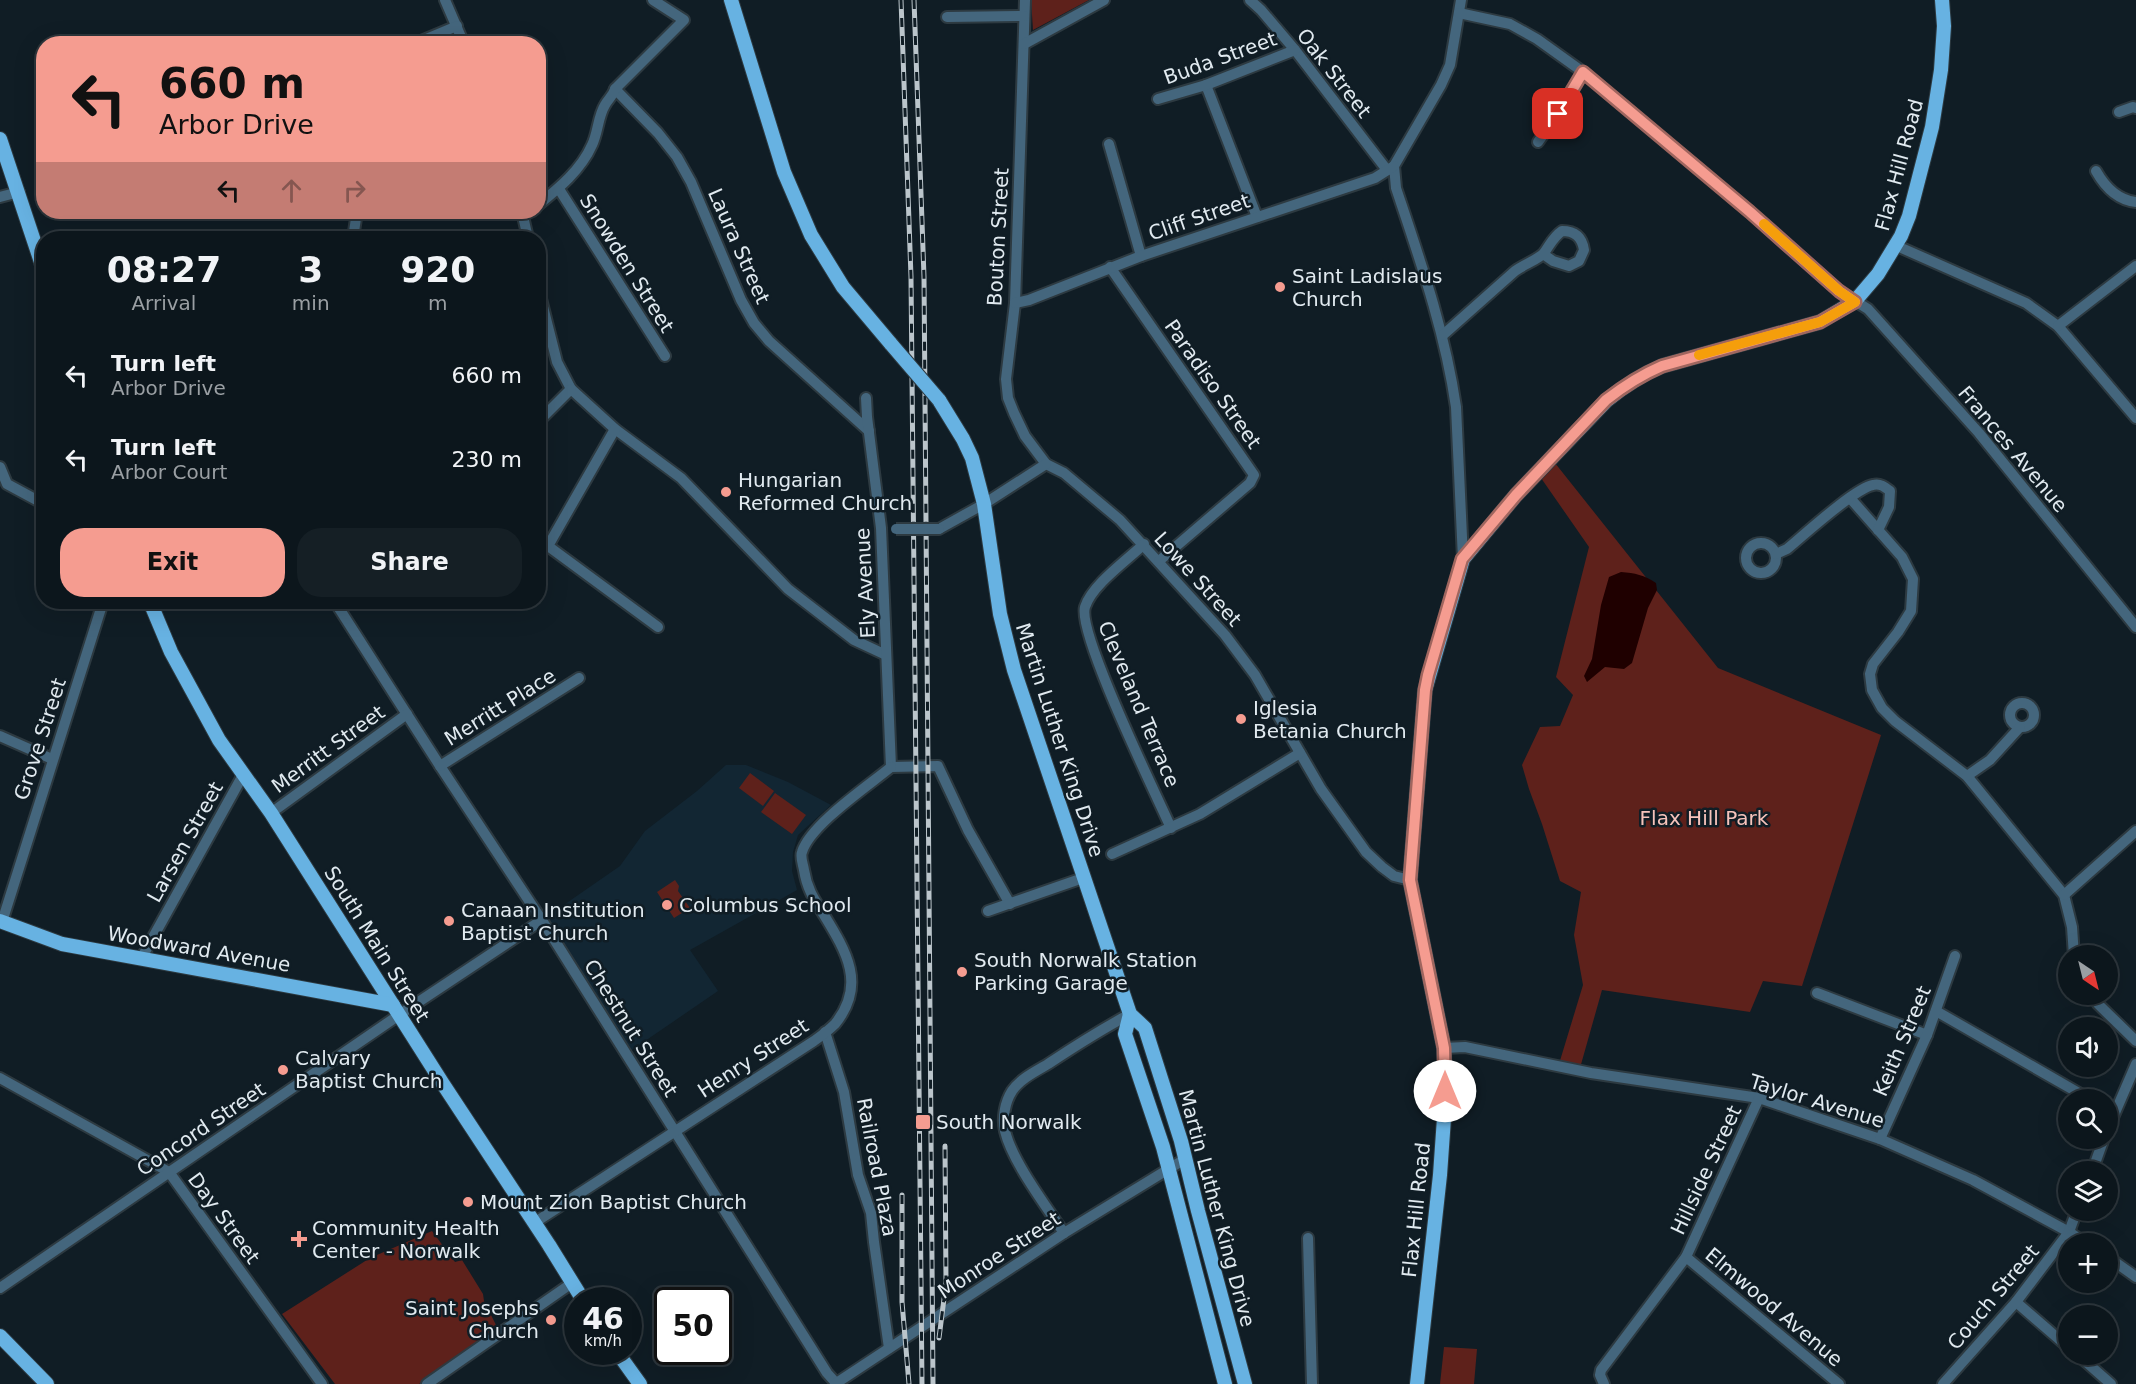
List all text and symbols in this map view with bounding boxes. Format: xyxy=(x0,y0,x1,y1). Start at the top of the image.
street label: Oak Street xyxy=(1292,24,1376,123)
street label: Buda Street xyxy=(1160,26,1280,90)
text: 660 m xyxy=(159,59,305,108)
icon: left xyxy=(60,60,138,138)
pin xyxy=(1532,88,1583,139)
street label: Flax Hill Road xyxy=(1870,96,1928,234)
icon: arrive xyxy=(1541,97,1574,130)
text: Arbor Drive xyxy=(159,109,314,140)
street label: Bouton Street xyxy=(982,167,1014,307)
icon: left xyxy=(212,174,245,207)
icon: ahead xyxy=(275,174,308,207)
icon: right xyxy=(338,174,371,207)
street label: Laura Street xyxy=(703,185,775,308)
street label: Cliff Street xyxy=(1145,188,1253,246)
street label: Snowden Street xyxy=(575,189,679,337)
text: 08:27 xyxy=(107,249,221,290)
text: 3 xyxy=(298,249,323,290)
text: 920 xyxy=(400,249,475,290)
place label: Saint Ladislaus Church xyxy=(1292,264,1442,311)
marker: Saint Ladislaus Church xyxy=(1273,280,1287,294)
text: Arrival xyxy=(131,291,196,315)
text: min xyxy=(292,291,330,315)
text: m xyxy=(428,291,448,315)
street label: Paradiso Street xyxy=(1160,315,1266,453)
text: Turn left xyxy=(111,351,216,376)
icon: left xyxy=(60,359,93,392)
text: 660 m xyxy=(452,363,522,388)
text: Arbor Drive xyxy=(111,376,226,400)
street label: Frances Avenue xyxy=(1953,381,2073,517)
text: Turn left xyxy=(111,435,216,460)
icon: left xyxy=(60,443,93,476)
text: 230 m xyxy=(452,447,522,472)
text: Arbor Court xyxy=(111,460,227,484)
place label: Hungarian Reformed Church xyxy=(738,468,912,515)
marker: Hungarian Reformed Church xyxy=(719,485,733,499)
street label: Ely Avenue xyxy=(850,527,880,639)
street label: Lowe Street xyxy=(1149,527,1247,631)
button: Exit xyxy=(60,528,285,597)
button: Share xyxy=(297,528,522,597)
street label: Cleveland Terrace xyxy=(1093,617,1185,791)
street label: Martin Luther King Drive xyxy=(1011,620,1109,860)
street label: Merritt Place xyxy=(440,663,560,751)
street label: Grove Street xyxy=(9,675,71,803)
place label: Iglesia Betania Church xyxy=(1253,696,1407,743)
street label: Merritt Street xyxy=(267,700,389,798)
marker: Iglesia Betania Church xyxy=(1234,712,1248,726)
street label: Larsen Street xyxy=(142,777,228,906)
park label: Flax Hill Park xyxy=(1640,806,1769,830)
street label: South Main Street xyxy=(319,862,435,1027)
place label: Columbus School xyxy=(679,893,851,917)
place label: Canaan Institution Baptist Church xyxy=(461,898,645,945)
marker: Columbus School xyxy=(660,898,674,912)
marker: Canaan Institution Baptist Church xyxy=(442,914,456,928)
street label: Woodward Avenue xyxy=(106,921,292,977)
north arrow xyxy=(2058,945,2118,1005)
map controls xyxy=(2058,945,2118,1365)
place label: South Norwalk Station Parking Garage xyxy=(974,948,1197,995)
street label: Chestnut Street xyxy=(579,955,683,1101)
marker: South Norwalk Station Parking Garage xyxy=(955,965,969,979)
street label: Keith Street xyxy=(1868,982,1936,1100)
street label: Henry Street xyxy=(693,1013,813,1103)
button: sound xyxy=(2058,1017,2118,1077)
place label: Calvary Baptist Church xyxy=(295,1046,442,1093)
position arrow xyxy=(1413,1059,1477,1123)
marker: Calvary Baptist Church xyxy=(276,1063,290,1077)
street label: Taylor Avenue xyxy=(1746,1069,1887,1133)
street label: Concord Street xyxy=(132,1077,270,1181)
street label: Martin Luther King Drive xyxy=(1174,1087,1260,1329)
button: search xyxy=(2058,1089,2118,1149)
street label: Railroad Plaza xyxy=(852,1096,902,1238)
street label: Hillside Street xyxy=(1666,1101,1746,1238)
place label: South Norwalk xyxy=(936,1110,1082,1134)
marker: South Norwalk xyxy=(914,1113,932,1131)
street label: Flax Hill Road xyxy=(1397,1141,1435,1279)
button: layers xyxy=(2058,1161,2118,1221)
street label: Day Street xyxy=(183,1168,265,1268)
place label: Mount Zion Baptist Church xyxy=(480,1190,747,1214)
marker: Mount Zion Baptist Church xyxy=(461,1195,475,1209)
street label: Monroe Street xyxy=(933,1206,1065,1304)
place label: Community Health Center - Norwalk xyxy=(312,1216,500,1263)
marker: Community Health Center - Norwalk xyxy=(290,1230,308,1248)
button: + xyxy=(2058,1233,2118,1293)
street label: Couch Street xyxy=(1942,1239,2044,1354)
street label: Elmwood Avenue xyxy=(1700,1243,1848,1371)
speed limit sign: 50 xyxy=(654,1287,732,1365)
place label: Saint Josephs Church xyxy=(405,1296,539,1343)
text: 46 xyxy=(582,1301,624,1336)
button: − xyxy=(2058,1305,2118,1365)
marker: Saint Josephs Church xyxy=(544,1313,558,1327)
text: km/h xyxy=(584,1332,622,1350)

